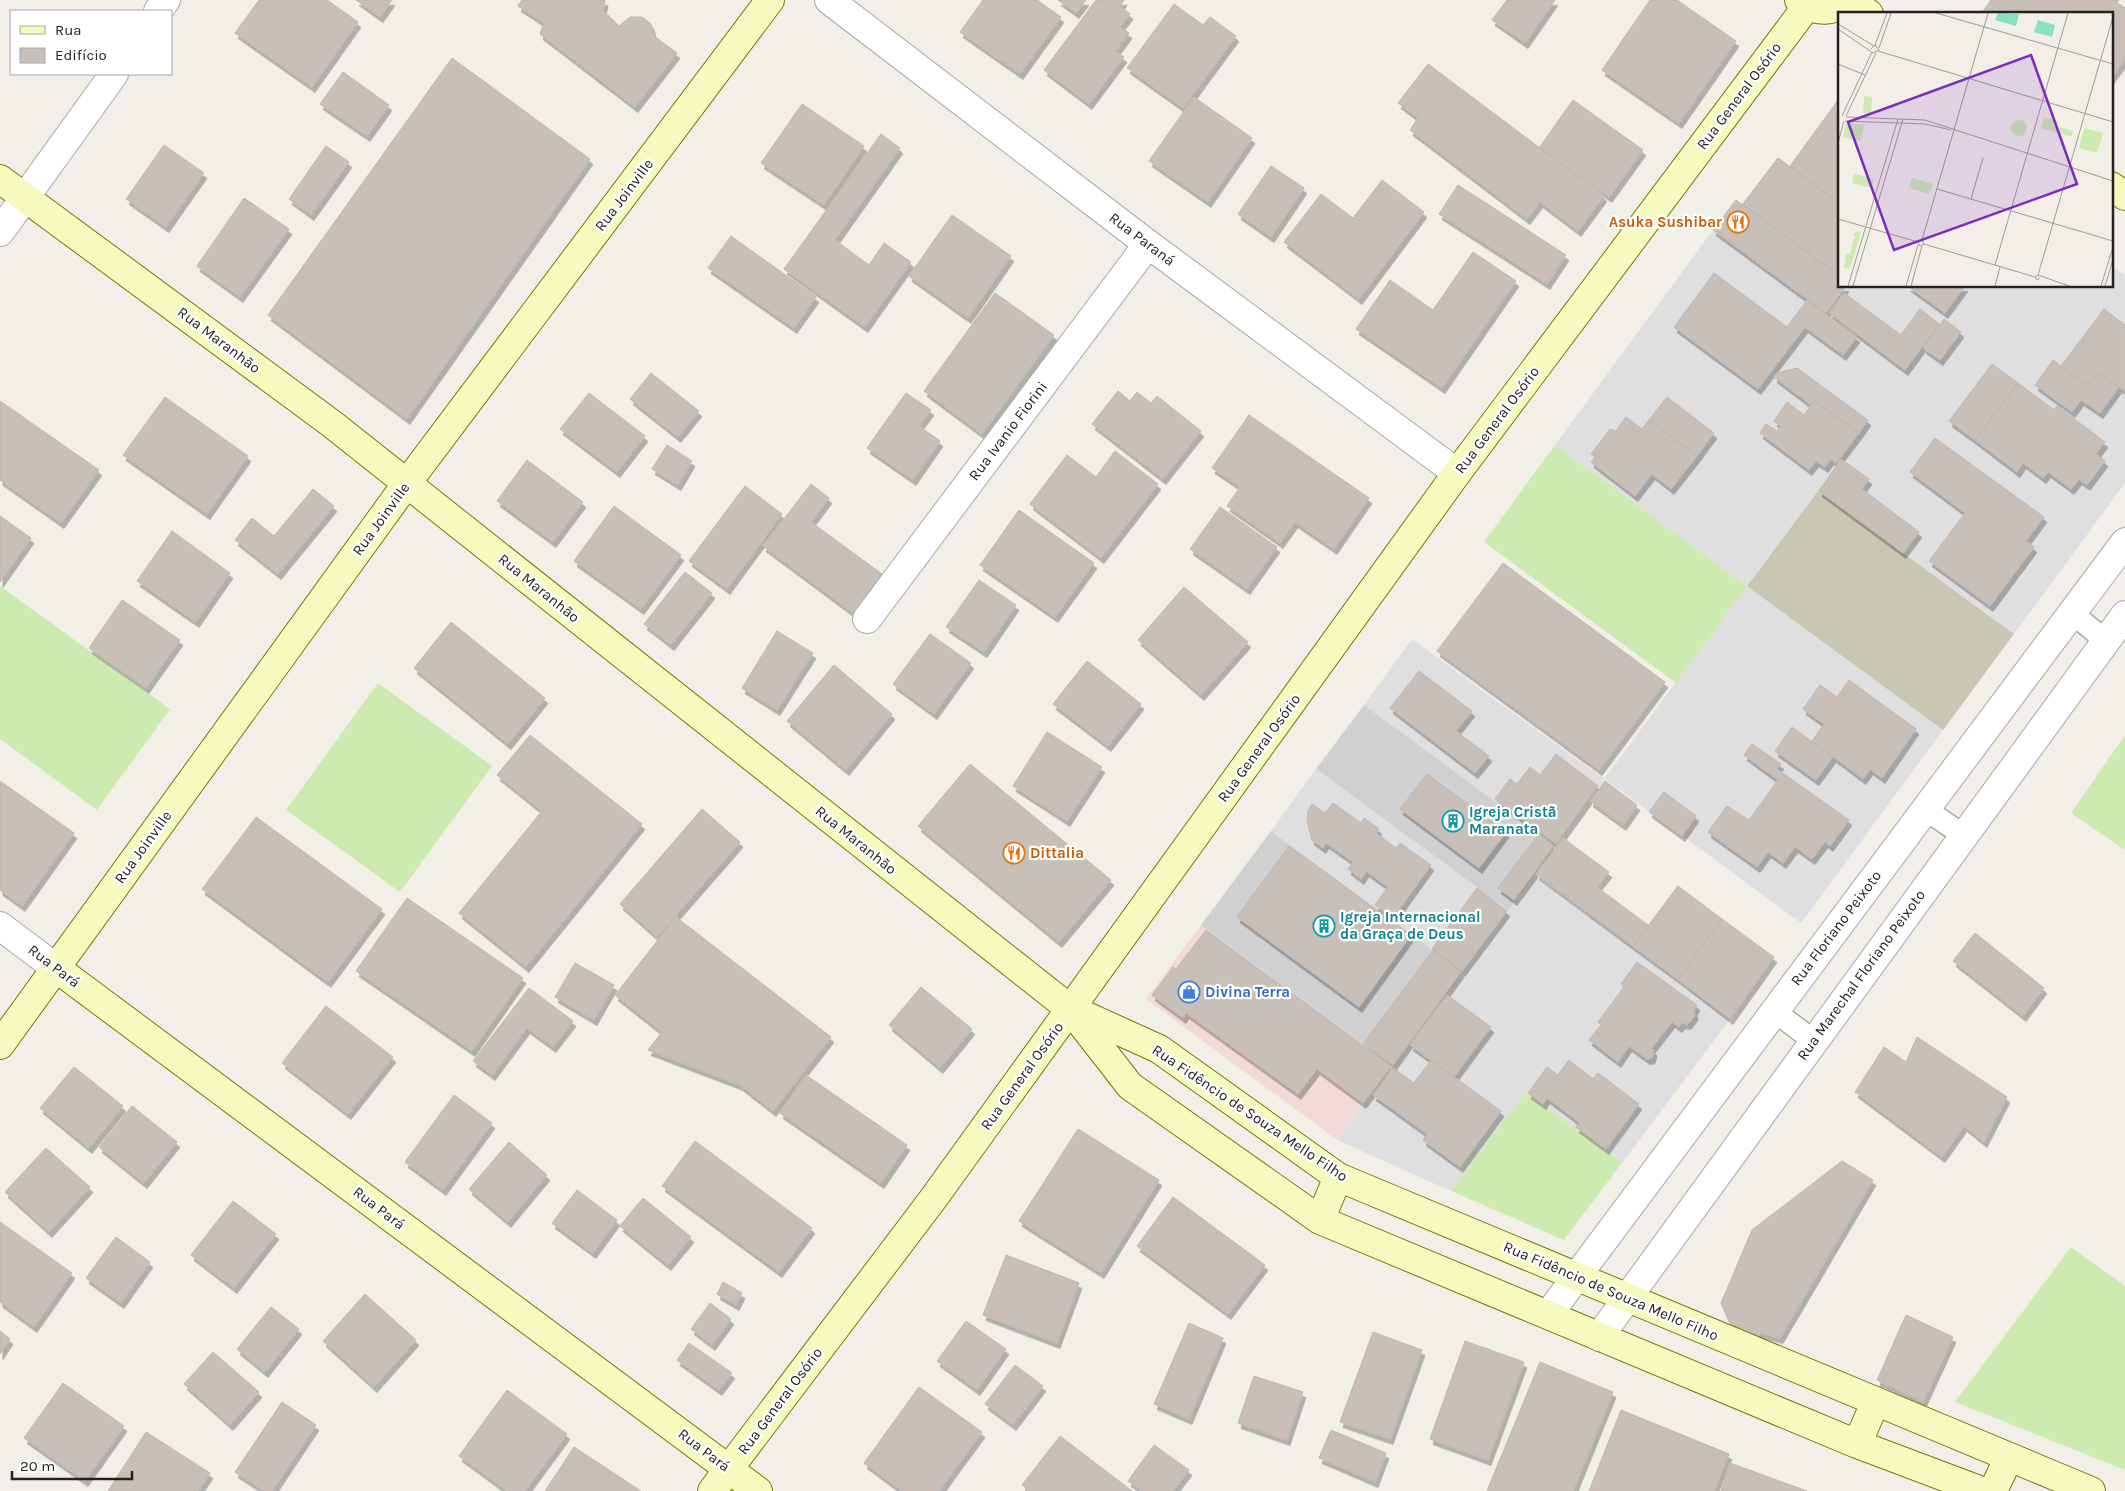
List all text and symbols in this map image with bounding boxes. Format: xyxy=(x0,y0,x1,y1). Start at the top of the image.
legend xyxy=(10,10,172,75)
inset map xyxy=(1838,12,2112,288)
text: Rua xyxy=(55,21,82,39)
street label: Rua General Osório xyxy=(1693,39,1785,153)
text: Edifício xyxy=(55,46,107,64)
street label: Rua Joinville xyxy=(591,155,657,235)
street label: Rua Paraná xyxy=(1106,208,1178,270)
restaurant icon: Asuka Sushibar xyxy=(1726,210,1750,234)
place label: Asuka Sushibar xyxy=(1609,213,1722,231)
street label: Rua Maranhão xyxy=(174,303,264,377)
street label: Rua General Osório xyxy=(1451,363,1543,477)
street label: Rua Ivanio Fiorini xyxy=(965,378,1051,484)
street label: Rua Joinville xyxy=(348,479,414,559)
street label: Rua Maranhão xyxy=(495,550,583,626)
street label: Rua General Osório xyxy=(1214,690,1304,806)
street label: Rua Maranhão xyxy=(812,802,900,878)
place label: Igreja Cristã Maranata xyxy=(1469,803,1557,838)
street label: Rua Joinville xyxy=(110,807,176,887)
building icon: Igreja Cristã Maranata xyxy=(1441,809,1465,833)
restaurant icon: Dittalia xyxy=(1002,841,1026,865)
place label: Dittalia xyxy=(1030,844,1084,862)
street label: Rua Floriano Peixoto xyxy=(1787,867,1885,989)
street label: Rua Marechal Floriano Peixoto xyxy=(1793,886,1929,1064)
place label: Igreja Internacional da Graça de Deus xyxy=(1340,908,1481,943)
building icon: Igreja Internacional da Graça de Deus xyxy=(1312,914,1336,938)
street label: Rua Pará xyxy=(24,941,84,991)
shop icon: Divina Terra xyxy=(1177,980,1201,1004)
place label: Divina Terra xyxy=(1205,983,1290,1001)
street label: Rua General Osório xyxy=(977,1018,1067,1134)
street label: Rua Fidêncio de Souza Mello Filho xyxy=(1149,1041,1351,1185)
street label: Rua Pará xyxy=(349,1183,409,1233)
street label: Rua Fidêncio de Souza Mello Filho xyxy=(1501,1237,1721,1345)
street label: Rua General Osório xyxy=(734,1344,826,1458)
street label: Rua Pará xyxy=(674,1425,734,1475)
scale bar xyxy=(12,1448,132,1480)
text: 20 m xyxy=(20,1457,55,1475)

